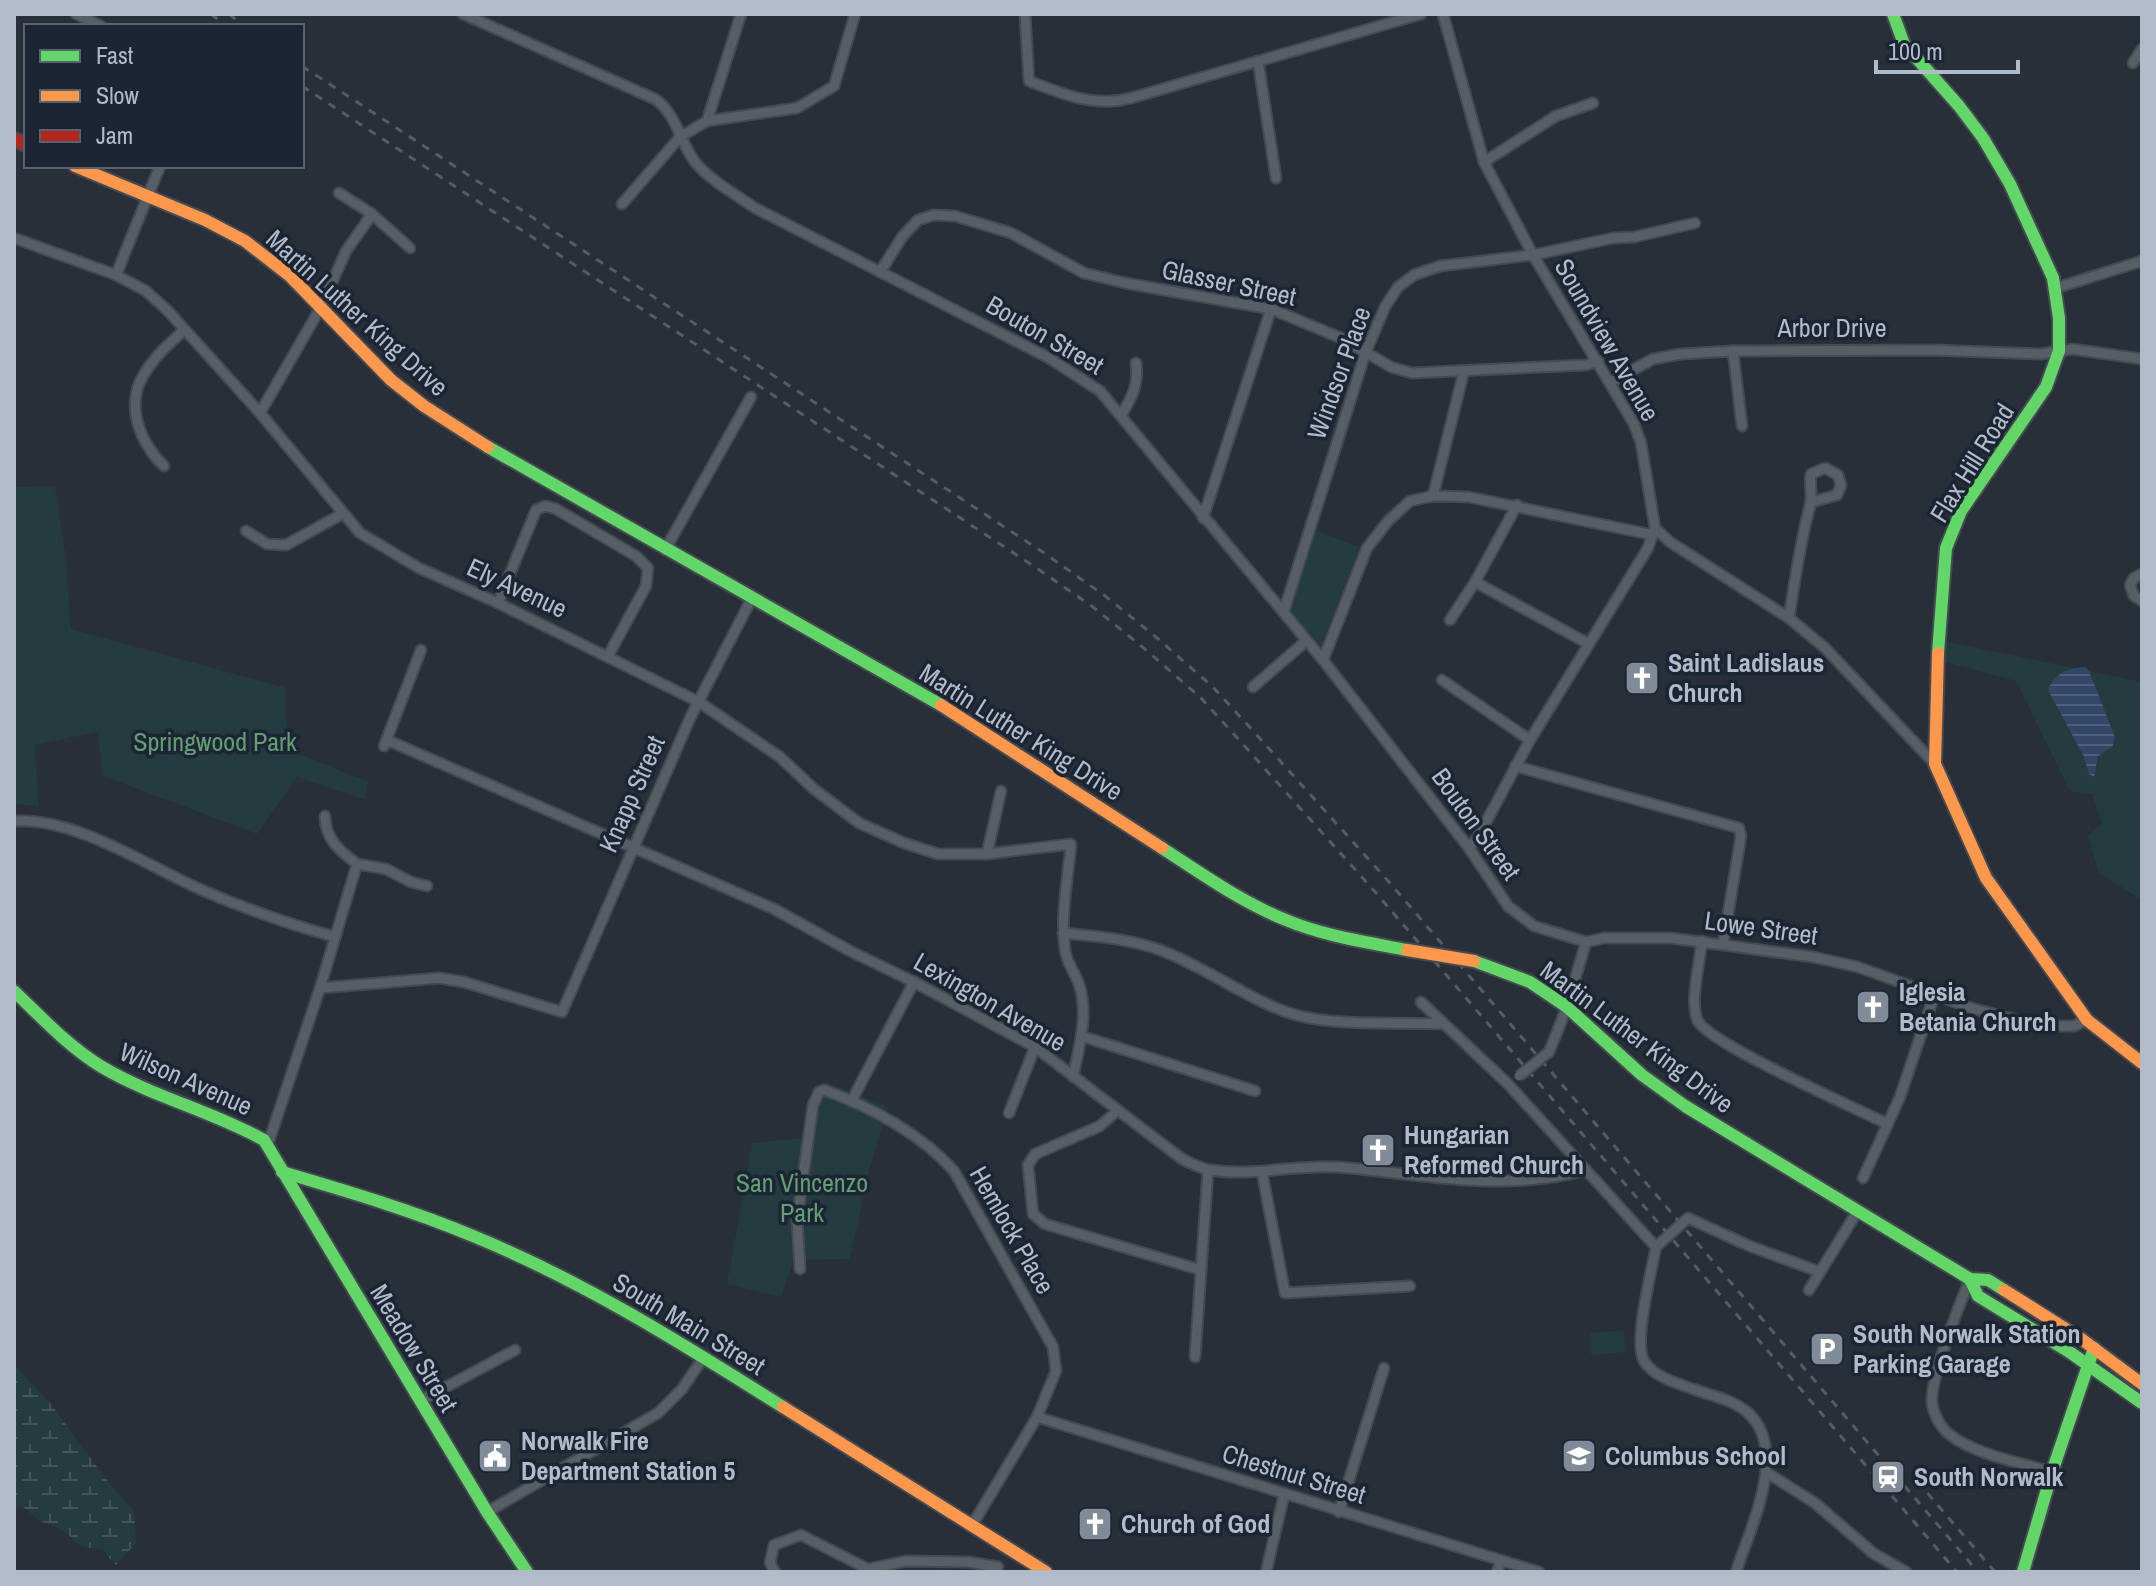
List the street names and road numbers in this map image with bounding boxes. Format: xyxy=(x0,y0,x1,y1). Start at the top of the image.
street label: Martin Luther King Drive xyxy=(259,222,456,404)
street label: Glasser Street xyxy=(1159,251,1299,314)
street label: Soundview Avenue xyxy=(1547,252,1668,427)
street label: Bouton Street xyxy=(980,287,1111,382)
street label: Windsor Place xyxy=(1298,302,1379,444)
street label: Arbor Drive xyxy=(1777,310,1887,345)
street label: Flax Hill Road xyxy=(1921,397,2022,529)
street label: Ely Avenue xyxy=(462,549,573,626)
street label: Martin Luther King Drive xyxy=(913,655,1130,808)
street label: Knapp Street xyxy=(590,730,673,858)
street label: Bouton Street xyxy=(1424,761,1529,887)
street label: Lowe Street xyxy=(1702,902,1820,953)
street label: Lexington Avenue xyxy=(908,944,1073,1059)
street label: Martin Luther King Drive xyxy=(1534,952,1741,1121)
street label: Wilson Avenue xyxy=(114,1034,258,1123)
street label: Hemlock Place xyxy=(962,1159,1063,1300)
street label: South Main Street xyxy=(607,1264,772,1383)
street label: Meadow Street xyxy=(363,1277,466,1418)
street label: Chestnut Street xyxy=(1218,1435,1370,1512)

